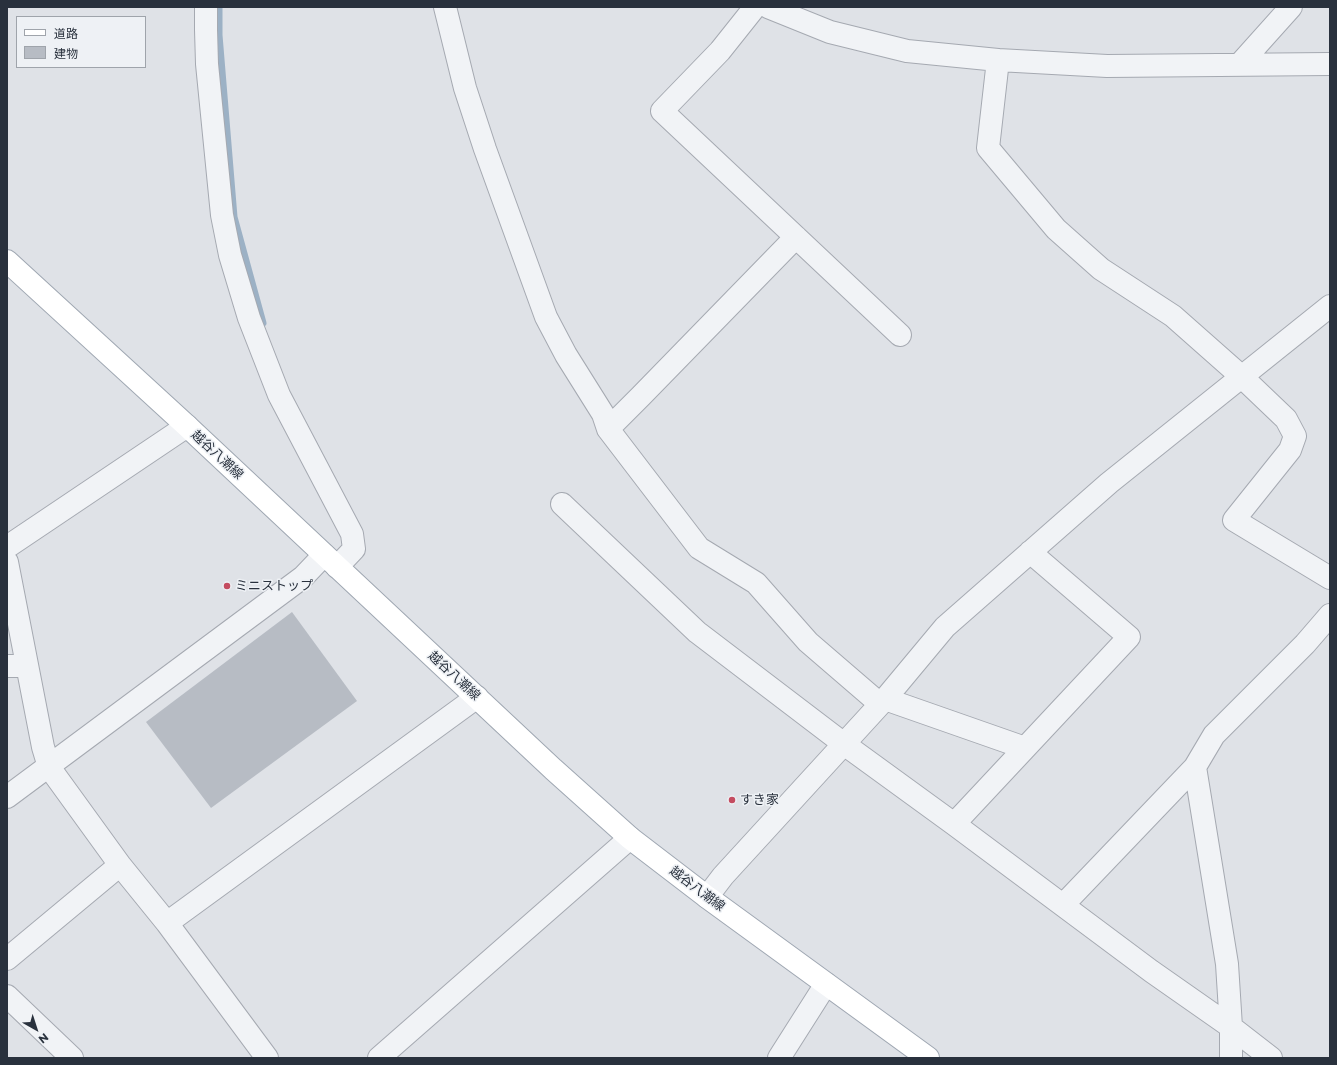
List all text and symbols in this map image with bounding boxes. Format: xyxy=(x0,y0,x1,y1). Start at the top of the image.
legend xyxy=(16,16,146,68)
text: 道路 xyxy=(54,26,78,41)
text: 建物 xyxy=(54,46,78,61)
street label: 越谷八潮線 xyxy=(188,427,246,483)
place label: ミニストップ xyxy=(235,578,313,594)
marker: ミニストップ xyxy=(222,581,232,591)
street label: 越谷八潮線 xyxy=(425,648,483,704)
place label: すき家 xyxy=(740,792,779,808)
marker: すき家 xyxy=(727,795,737,805)
street label: 越谷八潮線 xyxy=(666,863,728,915)
north arrow xyxy=(16,1009,56,1049)
text: N xyxy=(36,1030,51,1047)

